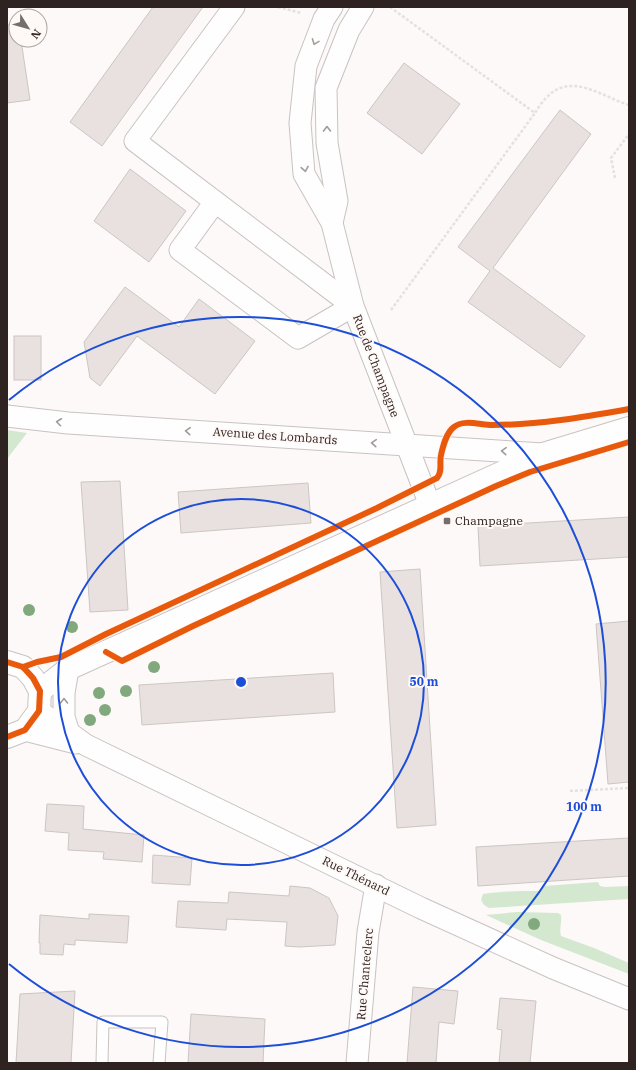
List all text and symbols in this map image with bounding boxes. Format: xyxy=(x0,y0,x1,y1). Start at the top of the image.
north arrow xyxy=(8,8,48,48)
text: N xyxy=(28,26,44,42)
one-way arrow xyxy=(312,38,320,45)
one-way arrow xyxy=(323,126,331,132)
one-way arrow xyxy=(300,166,308,173)
street label: Rue de Champagne xyxy=(350,312,403,419)
one-way arrow xyxy=(56,417,62,426)
street label: Avenue des Lombards xyxy=(212,424,338,447)
one-way arrow xyxy=(185,426,191,435)
one-way arrow xyxy=(371,438,377,447)
one-way arrow xyxy=(501,447,507,456)
place label: Champagne xyxy=(455,513,523,528)
marker: Champagne xyxy=(442,516,452,526)
text: 50 m xyxy=(410,674,439,689)
centre of rings xyxy=(234,675,248,689)
one-way arrow xyxy=(60,698,68,704)
text: 100 m xyxy=(566,799,602,814)
street label: Rue Thénard xyxy=(320,853,392,898)
street label: Rue Chanteclerc xyxy=(353,927,376,1021)

